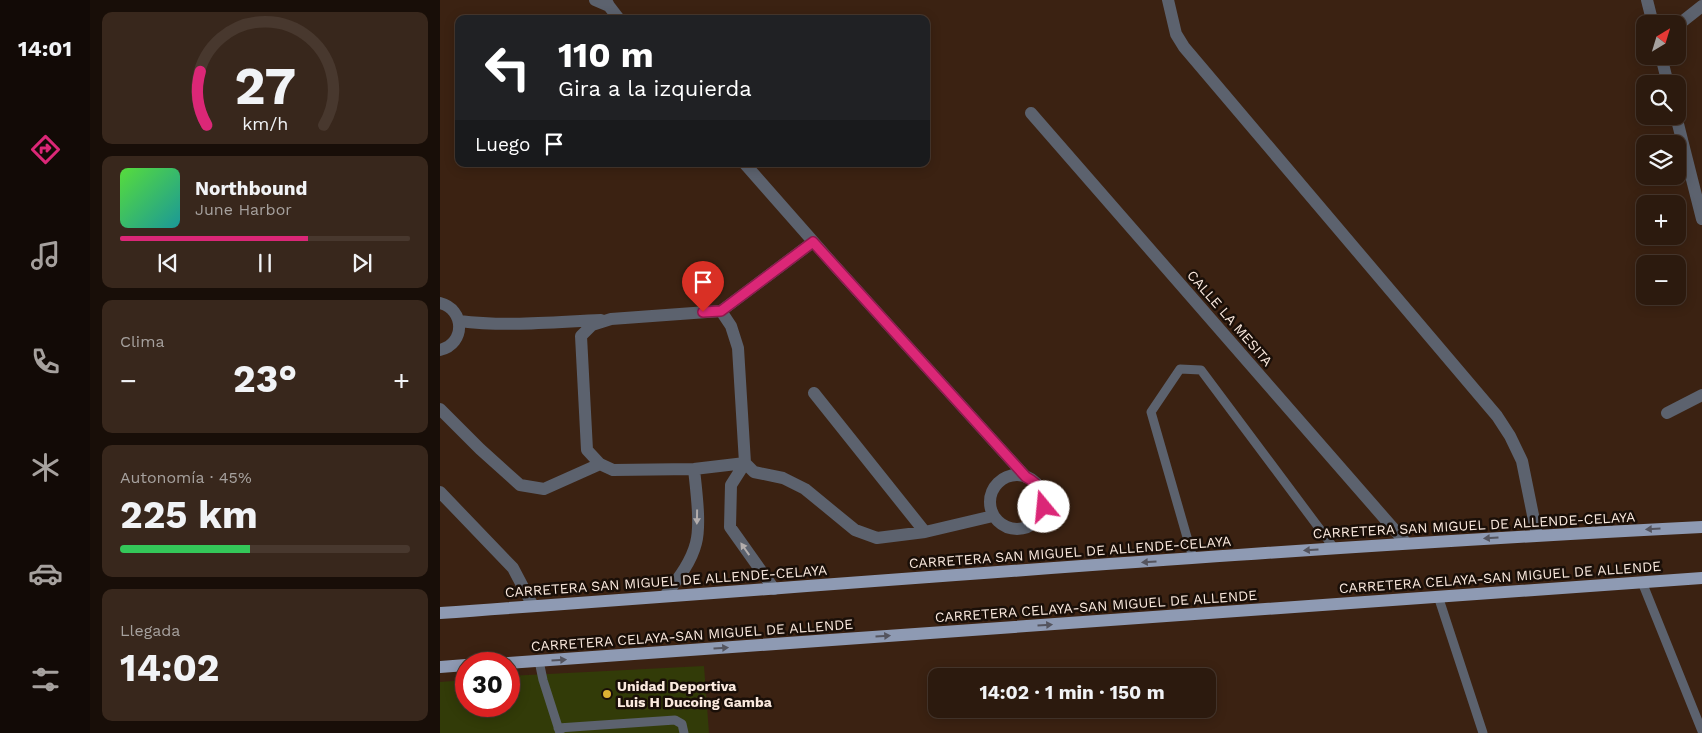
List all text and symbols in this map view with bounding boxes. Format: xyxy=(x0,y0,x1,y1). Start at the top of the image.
north arrow xyxy=(1636,15,1686,65)
map controls xyxy=(1636,15,1686,305)
text: 110 m xyxy=(558,34,654,76)
icon: left xyxy=(475,35,540,100)
text: 14:01 xyxy=(18,36,72,61)
text: 27 xyxy=(234,56,296,117)
button: search xyxy=(1636,75,1686,125)
text: Gira a la izquierda xyxy=(558,76,752,101)
text: km/h xyxy=(242,113,288,134)
icon: arrive xyxy=(540,130,568,158)
icon: directions xyxy=(28,132,63,167)
text: Luego xyxy=(475,133,530,156)
button: layers xyxy=(1636,135,1686,185)
text: Northbound xyxy=(195,177,307,200)
button: + xyxy=(1636,195,1686,245)
text: June Harbor xyxy=(195,200,292,219)
icon: music xyxy=(28,238,63,273)
icon: previous xyxy=(154,249,182,277)
icon: pause xyxy=(251,249,279,277)
icon: next xyxy=(348,249,376,277)
button: − xyxy=(1636,255,1686,305)
pin xyxy=(682,261,724,312)
street label: CALLE LA MESITA xyxy=(1184,267,1276,369)
icon: arrive xyxy=(689,268,717,296)
text: Clima xyxy=(120,332,164,351)
icon: phone xyxy=(28,344,63,379)
text: 23° xyxy=(233,357,297,401)
text: − xyxy=(120,364,137,397)
text: + xyxy=(393,364,410,397)
icon: climate xyxy=(28,450,63,485)
text: Autonomía · 45% xyxy=(120,468,252,487)
position arrow xyxy=(1017,480,1069,532)
text: 225 km xyxy=(120,493,258,537)
street label: CARRETERA SAN MIGUEL DE ALLENDE-CELAYA xyxy=(1312,509,1636,541)
one-way arrow xyxy=(693,510,701,526)
one-way arrow xyxy=(1645,525,1661,533)
street label: CARRETERA SAN MIGUEL DE ALLENDE-CELAYA xyxy=(908,533,1232,571)
one-way arrow xyxy=(1483,534,1499,542)
one-way arrow xyxy=(740,542,750,556)
one-way arrow xyxy=(1303,546,1319,554)
icon: car xyxy=(28,556,63,591)
one-way arrow xyxy=(1141,558,1157,566)
street label: CARRETERA CELAYA-SAN MIGUEL DE ALLENDE xyxy=(1338,558,1662,596)
street label: CARRETERA SAN MIGUEL DE ALLENDE-CELAYA xyxy=(504,562,828,600)
street label: CARRETERA CELAYA-SAN MIGUEL DE ALLENDE xyxy=(934,587,1258,625)
street label: CARRETERA CELAYA-SAN MIGUEL DE ALLENDE xyxy=(530,616,854,654)
one-way arrow xyxy=(1037,620,1053,628)
text: Llegada xyxy=(120,621,180,640)
one-way arrow xyxy=(875,632,891,640)
one-way arrow xyxy=(713,644,729,652)
text: 14:02 xyxy=(120,646,220,690)
speed limit sign: 30 xyxy=(455,652,520,717)
one-way arrow xyxy=(551,655,567,663)
icon: filters xyxy=(28,662,63,697)
place label: Unidad Deportiva Luis H Ducoing Gamba xyxy=(617,678,773,710)
text: 14:02 · 1 min · 150 m xyxy=(979,681,1165,704)
marker: Unidad Deportiva Luis H Ducoing Gamba xyxy=(601,688,613,700)

